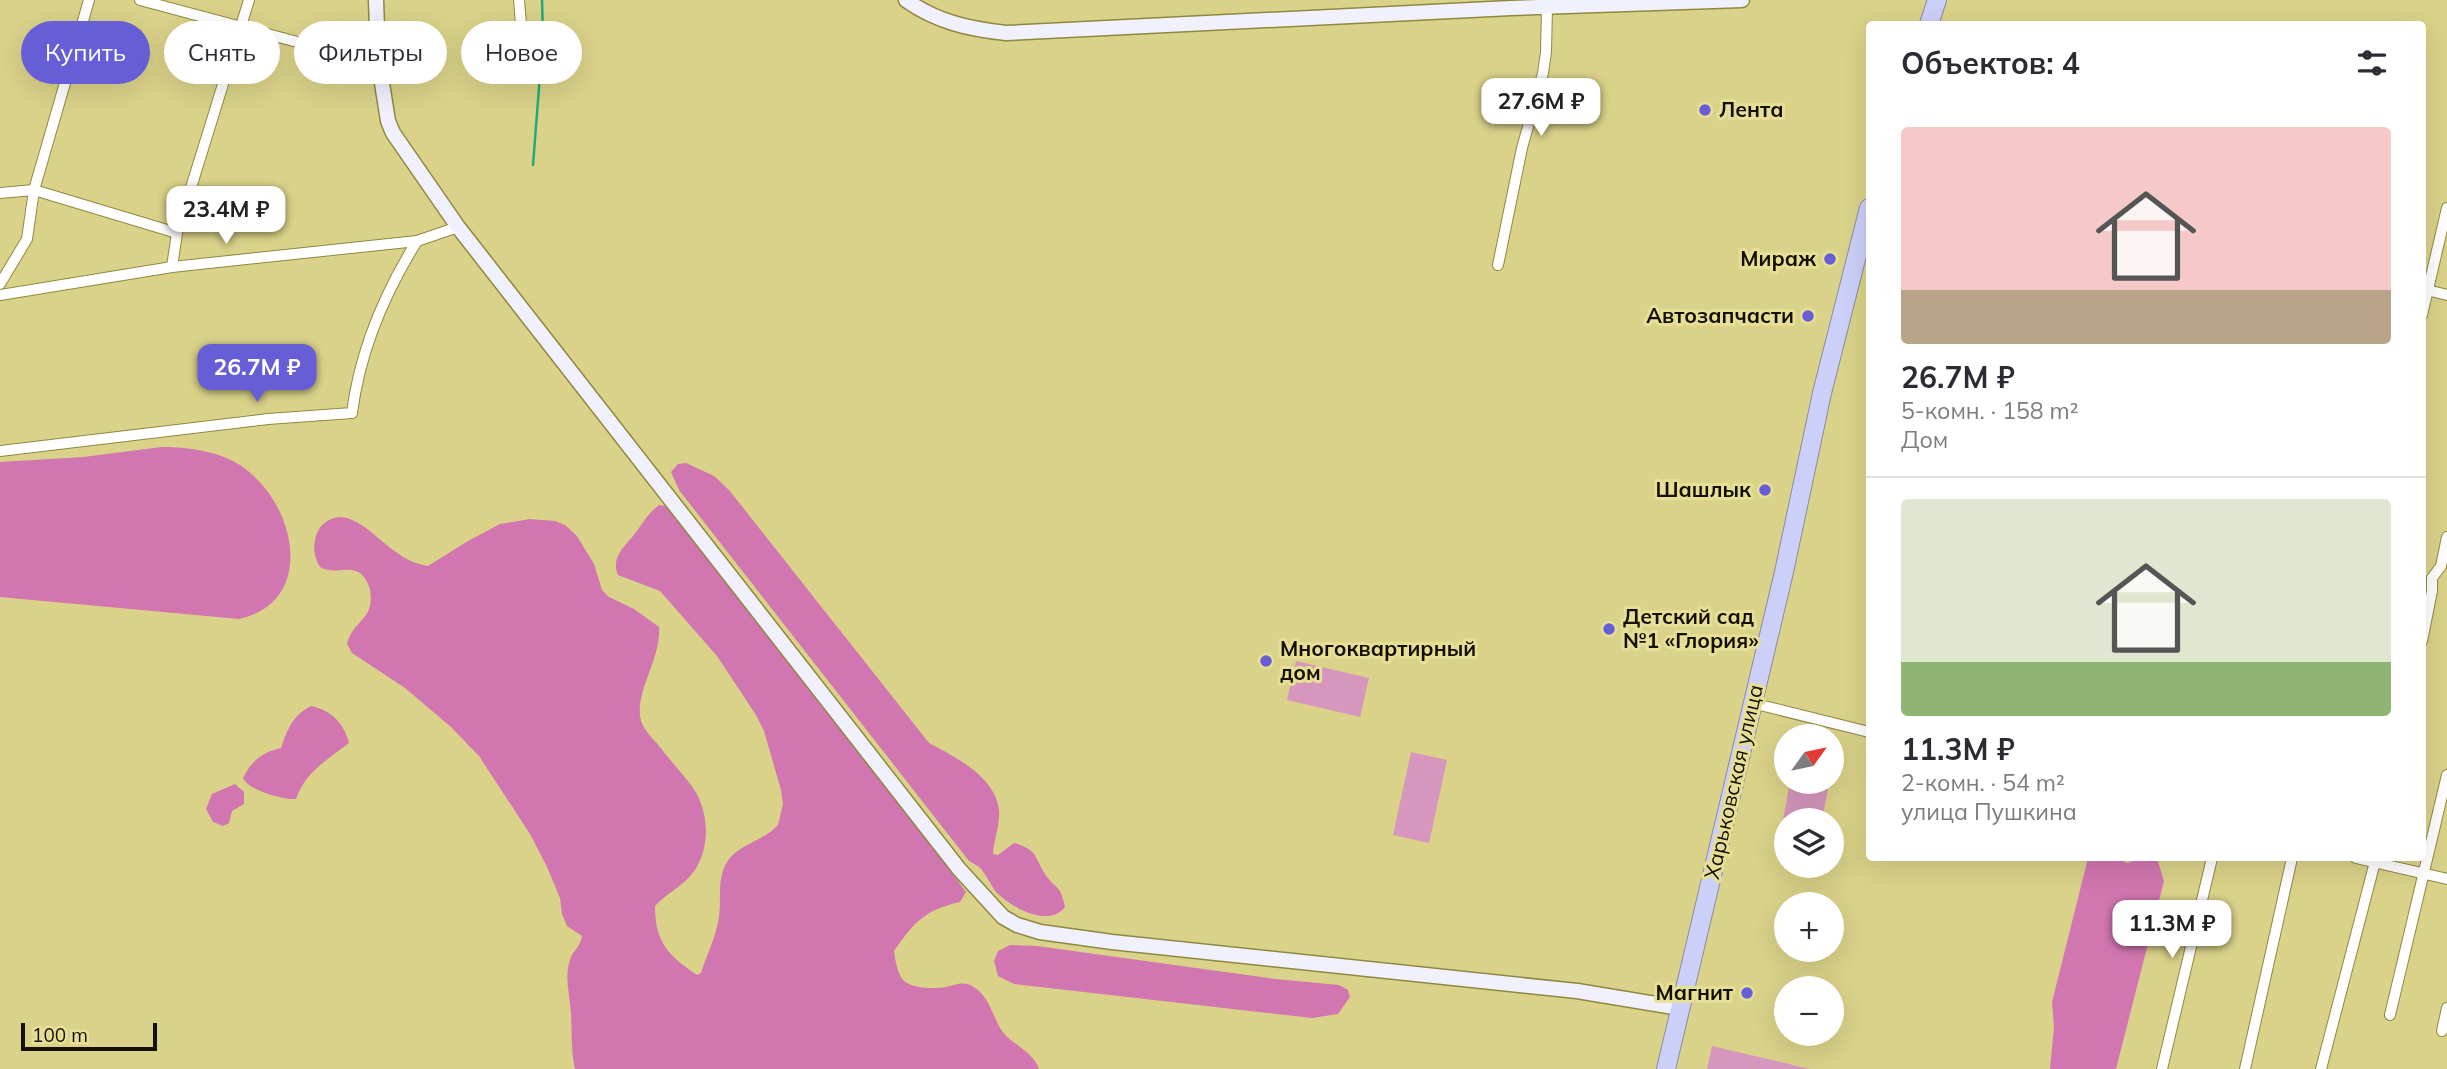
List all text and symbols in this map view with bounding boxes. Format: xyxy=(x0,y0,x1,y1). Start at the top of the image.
chip: Купить xyxy=(21,21,150,84)
chip: Снять xyxy=(164,21,280,84)
chip: Фильтры xyxy=(294,21,447,84)
chip: Новое xyxy=(461,21,582,84)
text: Объектов: 4 xyxy=(1901,44,2080,82)
icon: filters xyxy=(2353,44,2391,82)
pin: 27.6M ₽ xyxy=(1476,78,1606,138)
text: 27.6M ₽ xyxy=(1497,86,1585,115)
place label: Лента xyxy=(1719,96,1783,122)
marker: Лента xyxy=(1697,102,1713,118)
icon: home xyxy=(2083,173,2209,299)
pin: 23.4M ₽ xyxy=(161,187,291,246)
text: 23.4M ₽ xyxy=(182,194,270,223)
place label: Мираж xyxy=(1740,245,1816,271)
marker: Мираж xyxy=(1822,251,1838,267)
place label: Автозапчасти xyxy=(1646,302,1794,328)
marker: Автозапчасти xyxy=(1800,308,1816,324)
pin: 26.7M ₽ xyxy=(192,344,322,404)
text: 26.7M ₽ xyxy=(213,352,301,381)
text: 26.7M ₽ xyxy=(1901,358,2015,396)
text: 5-комн. · 158 m² xyxy=(1901,396,2079,425)
text: Дом xyxy=(1901,425,1948,454)
place label: Шашлык xyxy=(1656,476,1752,502)
marker: Шашлык xyxy=(1757,482,1773,498)
icon: home xyxy=(2083,545,2209,671)
place label: Детский сад №1 «Глория» xyxy=(1623,603,1759,653)
marker: Детский сад №1 «Глория» xyxy=(1601,621,1617,637)
place label: Многоквартирный дом xyxy=(1280,635,1476,685)
marker: Многоквартирный дом xyxy=(1258,653,1274,669)
street label: Харьковская улица xyxy=(1698,682,1768,882)
north arrow xyxy=(1774,724,1844,794)
map controls xyxy=(1774,724,1844,1046)
text: 11.3M ₽ xyxy=(1901,730,2015,768)
text: 2-комн. · 54 m² xyxy=(1901,768,2065,797)
text: улица Пушкина xyxy=(1901,797,2077,826)
button: layers xyxy=(1774,808,1844,878)
button: + xyxy=(1774,892,1844,962)
pin: 11.3M ₽ xyxy=(2107,900,2237,960)
text: 11.3M ₽ xyxy=(2128,908,2216,937)
button: − xyxy=(1774,976,1844,1046)
place label: Магнит xyxy=(1656,979,1734,1005)
marker: Магнит xyxy=(1739,985,1755,1001)
scale bar xyxy=(21,1020,158,1052)
text: 100 m xyxy=(32,1023,88,1047)

